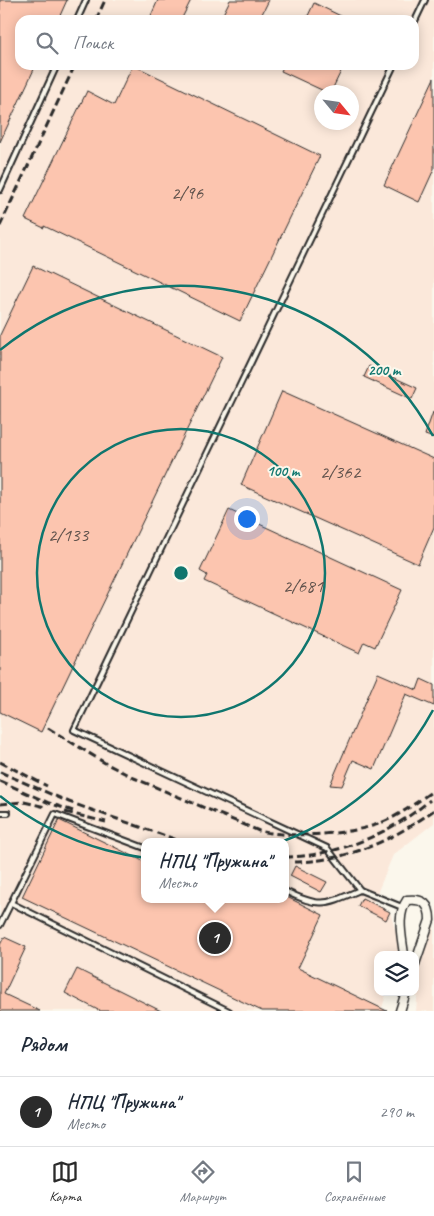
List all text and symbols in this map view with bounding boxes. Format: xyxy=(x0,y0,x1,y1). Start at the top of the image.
search box xyxy=(15,15,419,70)
icon: search xyxy=(33,29,61,57)
text: Поиск xyxy=(73,31,113,55)
north arrow xyxy=(314,85,359,130)
house number: 2/96 xyxy=(171,181,204,205)
text: 200 m xyxy=(368,361,402,380)
house number: 2/362 xyxy=(320,460,362,484)
text: 100 m xyxy=(267,462,301,481)
your location xyxy=(234,506,260,532)
house number: 2/133 xyxy=(48,523,90,547)
centre of rings xyxy=(172,564,190,582)
house number: 2/681 xyxy=(283,574,325,598)
popup xyxy=(141,838,289,903)
text: НПЦ "Пружина" xyxy=(159,849,271,873)
text: Место xyxy=(159,873,197,893)
pin: 1 xyxy=(199,919,231,957)
map controls xyxy=(374,951,419,996)
button: layers xyxy=(374,951,419,996)
text: Рядом xyxy=(20,1031,67,1057)
text: НПЦ "Пружина" xyxy=(67,1090,179,1114)
text: 1 xyxy=(32,1102,40,1122)
text: 290 m xyxy=(380,1102,414,1122)
text: Место xyxy=(67,1114,105,1134)
tab: Карта xyxy=(49,1158,81,1205)
tab: Маршрут xyxy=(180,1158,226,1205)
tab: Сохранённые xyxy=(324,1158,385,1205)

